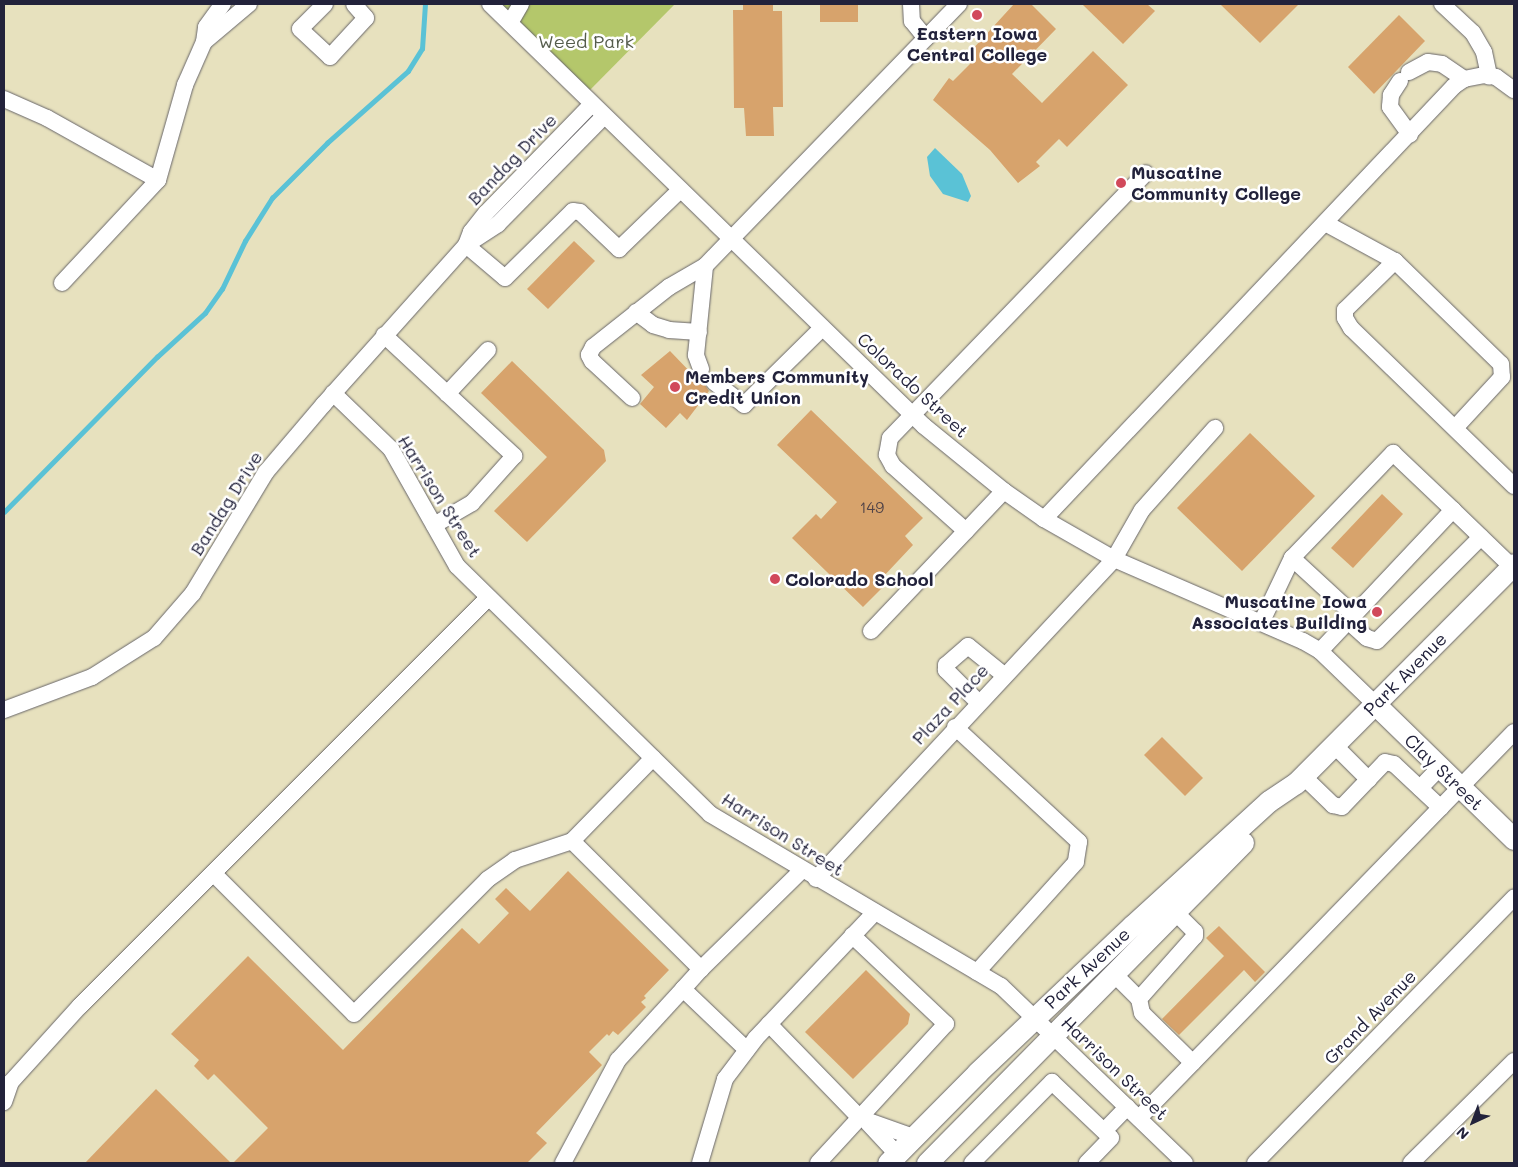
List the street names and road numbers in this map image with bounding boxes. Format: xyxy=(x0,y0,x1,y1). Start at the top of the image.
street label: Bandag Drive xyxy=(463,109,561,209)
street label: Colorado Street xyxy=(853,328,973,442)
street label: Harrison Street xyxy=(394,431,486,561)
street label: Bandag Drive xyxy=(185,447,267,559)
street label: Park Avenue xyxy=(1359,628,1451,720)
street label: Plaza Place xyxy=(907,659,993,749)
street label: Clay Street xyxy=(1400,729,1488,815)
street label: Harrison Street xyxy=(718,788,848,880)
street label: Park Avenue xyxy=(1040,923,1134,1013)
street label: Grand Avenue xyxy=(1320,965,1420,1069)
street label: Harrison Street xyxy=(1057,1012,1173,1124)

